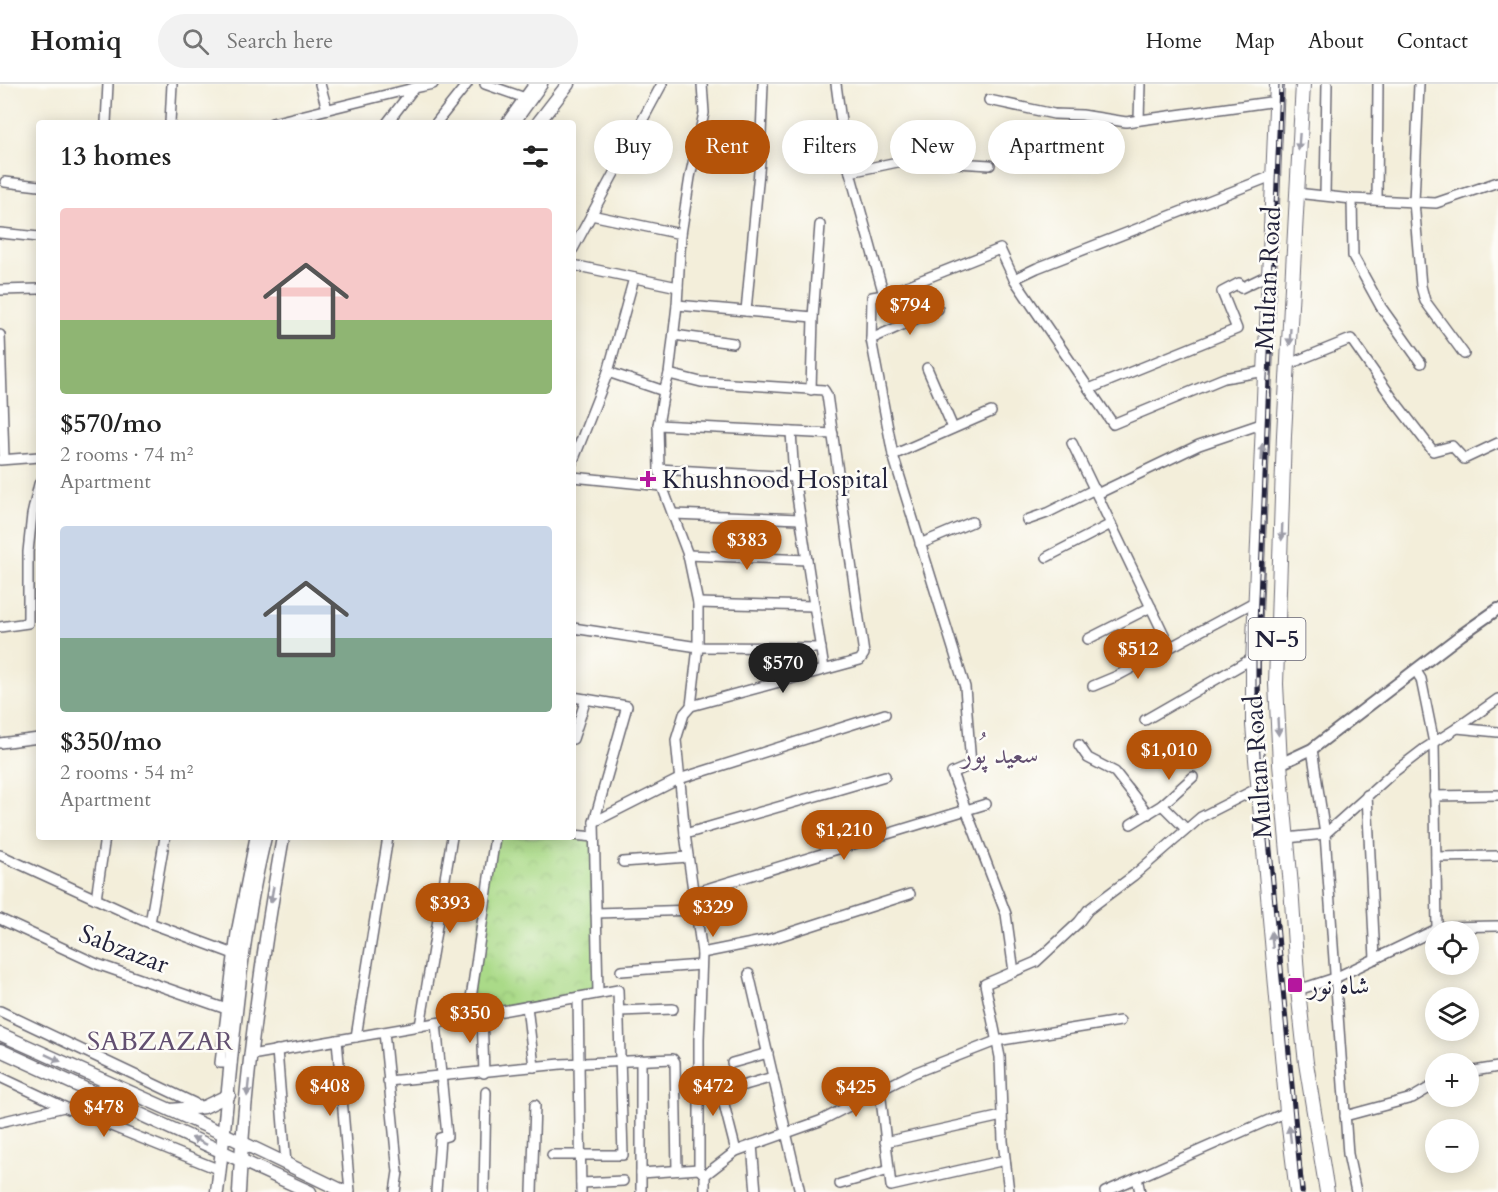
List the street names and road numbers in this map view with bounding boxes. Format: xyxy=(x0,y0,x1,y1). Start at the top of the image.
street label: Multan Road xyxy=(1247,205,1289,351)
road number: N-5 xyxy=(1248,618,1306,660)
street label: Multan Road xyxy=(1236,694,1280,840)
street label: Sabzazar xyxy=(74,916,174,982)

